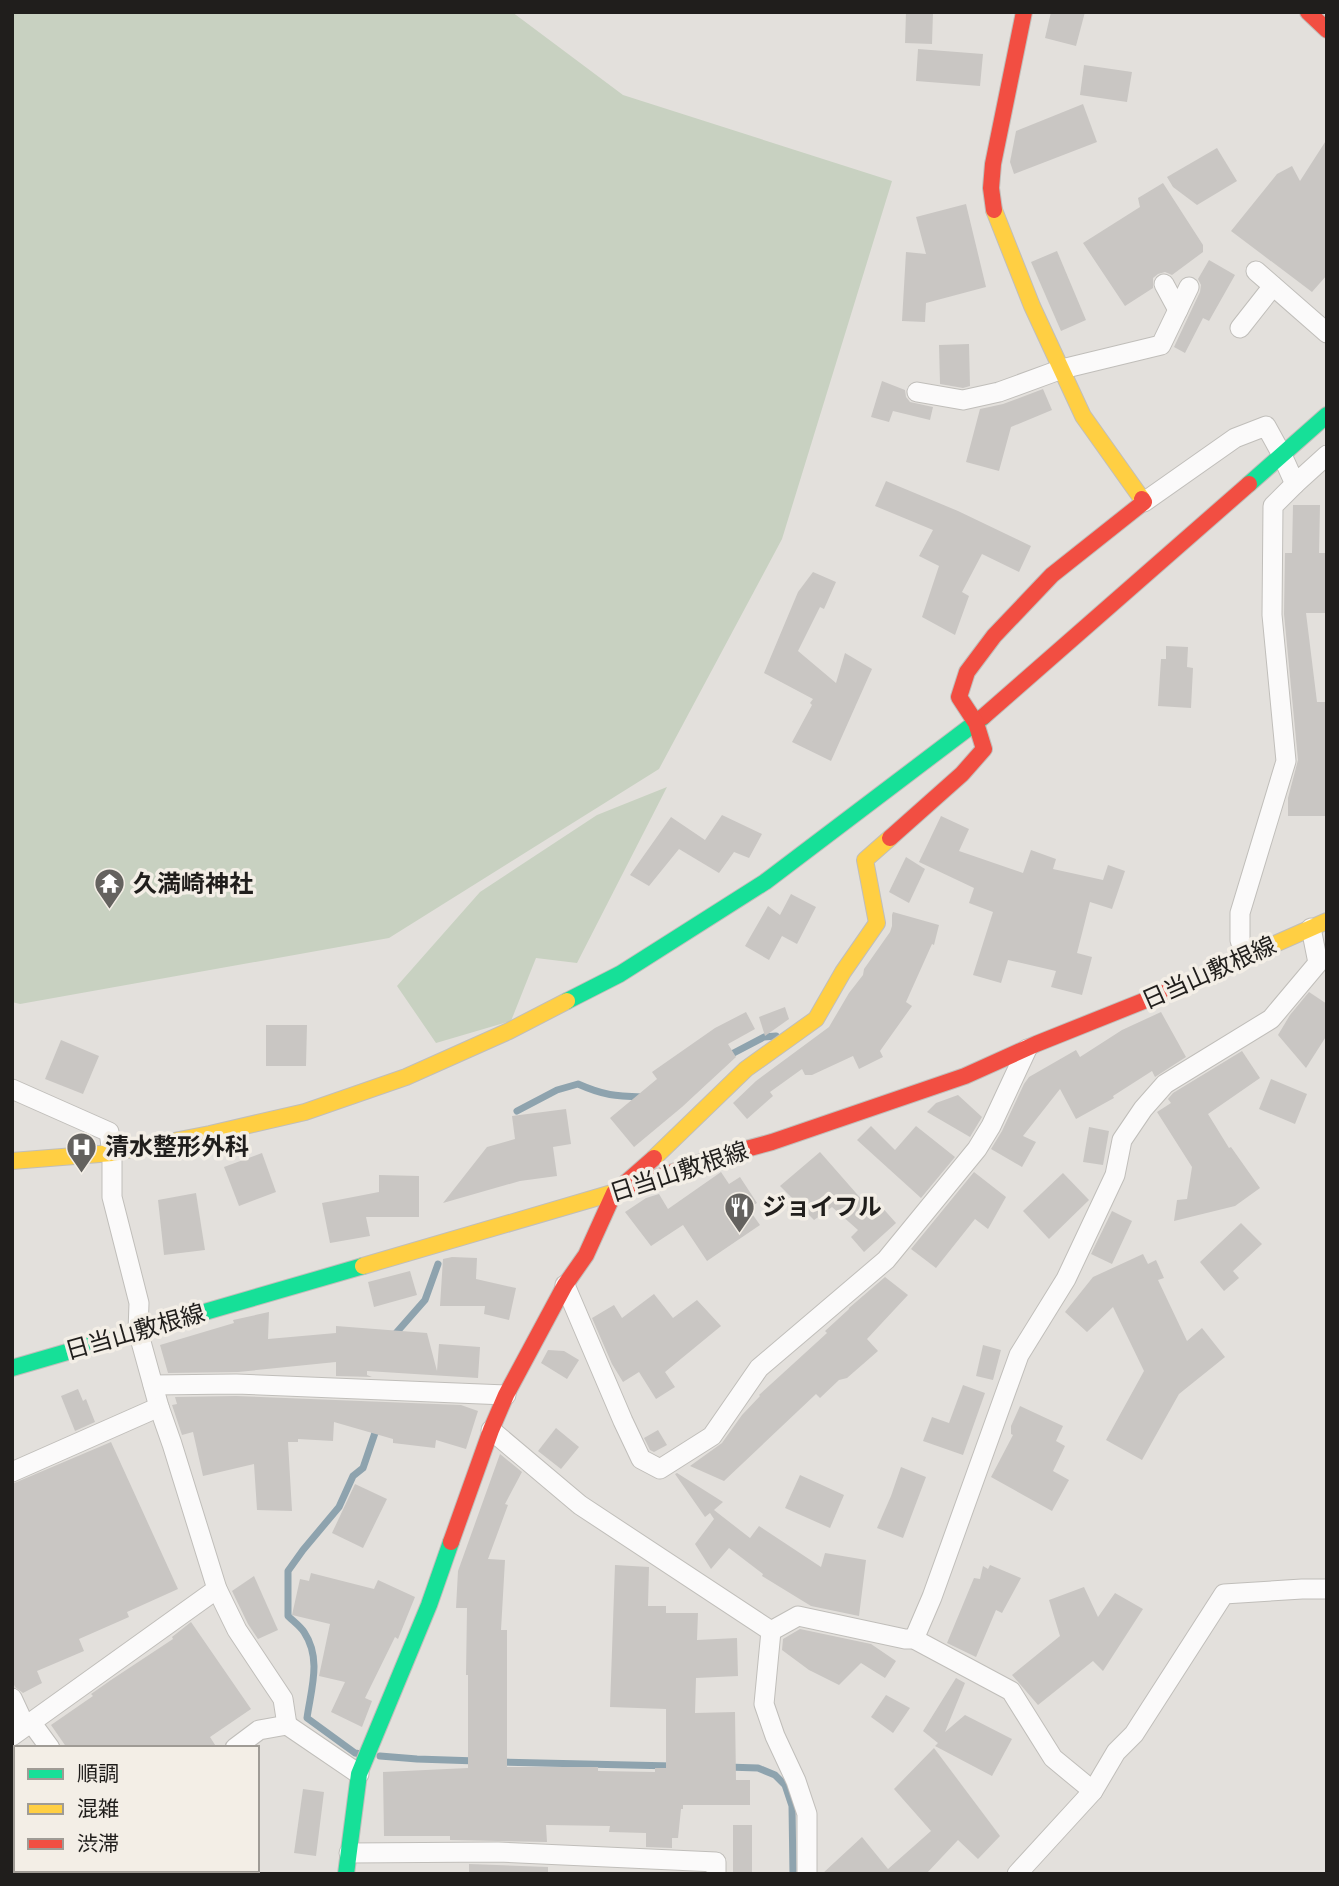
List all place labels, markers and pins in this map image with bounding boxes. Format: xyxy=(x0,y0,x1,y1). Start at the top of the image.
temple icon: 久満崎神社 xyxy=(93,867,127,911)
place label: 久満崎神社 xyxy=(133,869,253,898)
hospital icon: 清水整形外科 xyxy=(65,1130,99,1174)
place label: 清水整形外科 xyxy=(105,1132,249,1161)
restaurant icon: ジョイフル xyxy=(722,1190,756,1234)
place label: ジョイフル xyxy=(762,1192,882,1221)

